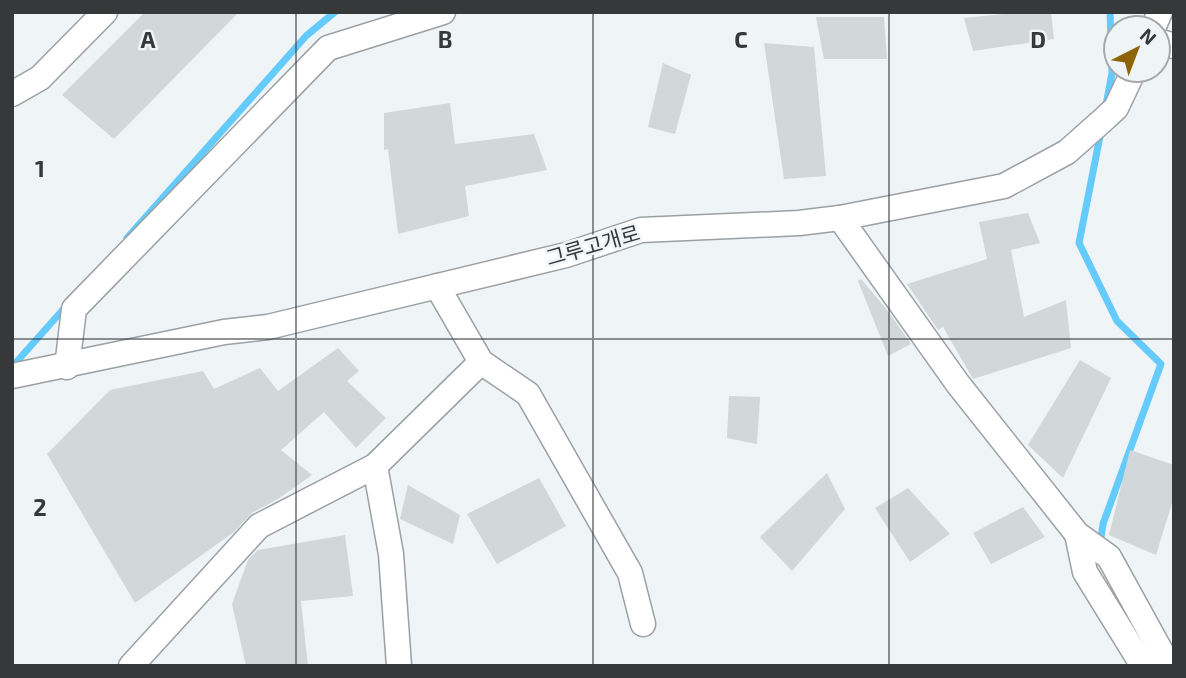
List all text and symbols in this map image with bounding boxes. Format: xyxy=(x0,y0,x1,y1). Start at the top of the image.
north arrow xyxy=(1102,14,1172,84)
text: N xyxy=(1136,23,1162,49)
text: A xyxy=(140,25,156,53)
text: B xyxy=(438,25,452,53)
text: C xyxy=(734,25,748,53)
text: D xyxy=(1030,25,1046,53)
text: 1 xyxy=(35,154,45,182)
street label: 그루고개로 xyxy=(543,219,642,270)
text: 2 xyxy=(33,493,47,521)

